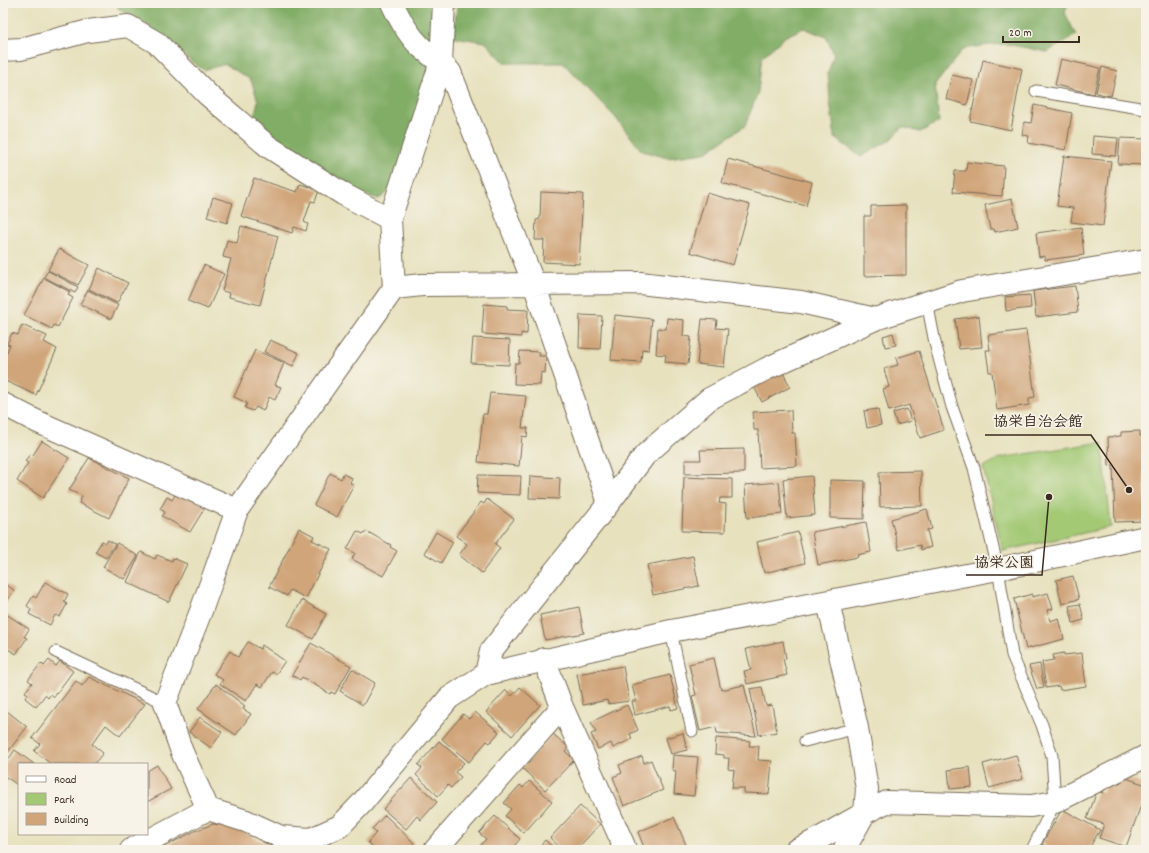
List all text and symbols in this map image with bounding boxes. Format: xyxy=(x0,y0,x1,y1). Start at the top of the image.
scale bar xyxy=(1003,18,1079,44)
text: 20 m xyxy=(1009,25,1032,42)
callout: 協栄自治会館 xyxy=(985,408,1091,435)
text: 協栄自治会館 xyxy=(993,412,1083,434)
callout: 協栄公園 xyxy=(966,548,1042,575)
text: 協栄公園 xyxy=(974,553,1034,575)
legend xyxy=(18,763,148,835)
text: Road xyxy=(54,772,76,789)
text: Park xyxy=(54,792,75,809)
text: Building xyxy=(54,812,89,829)

